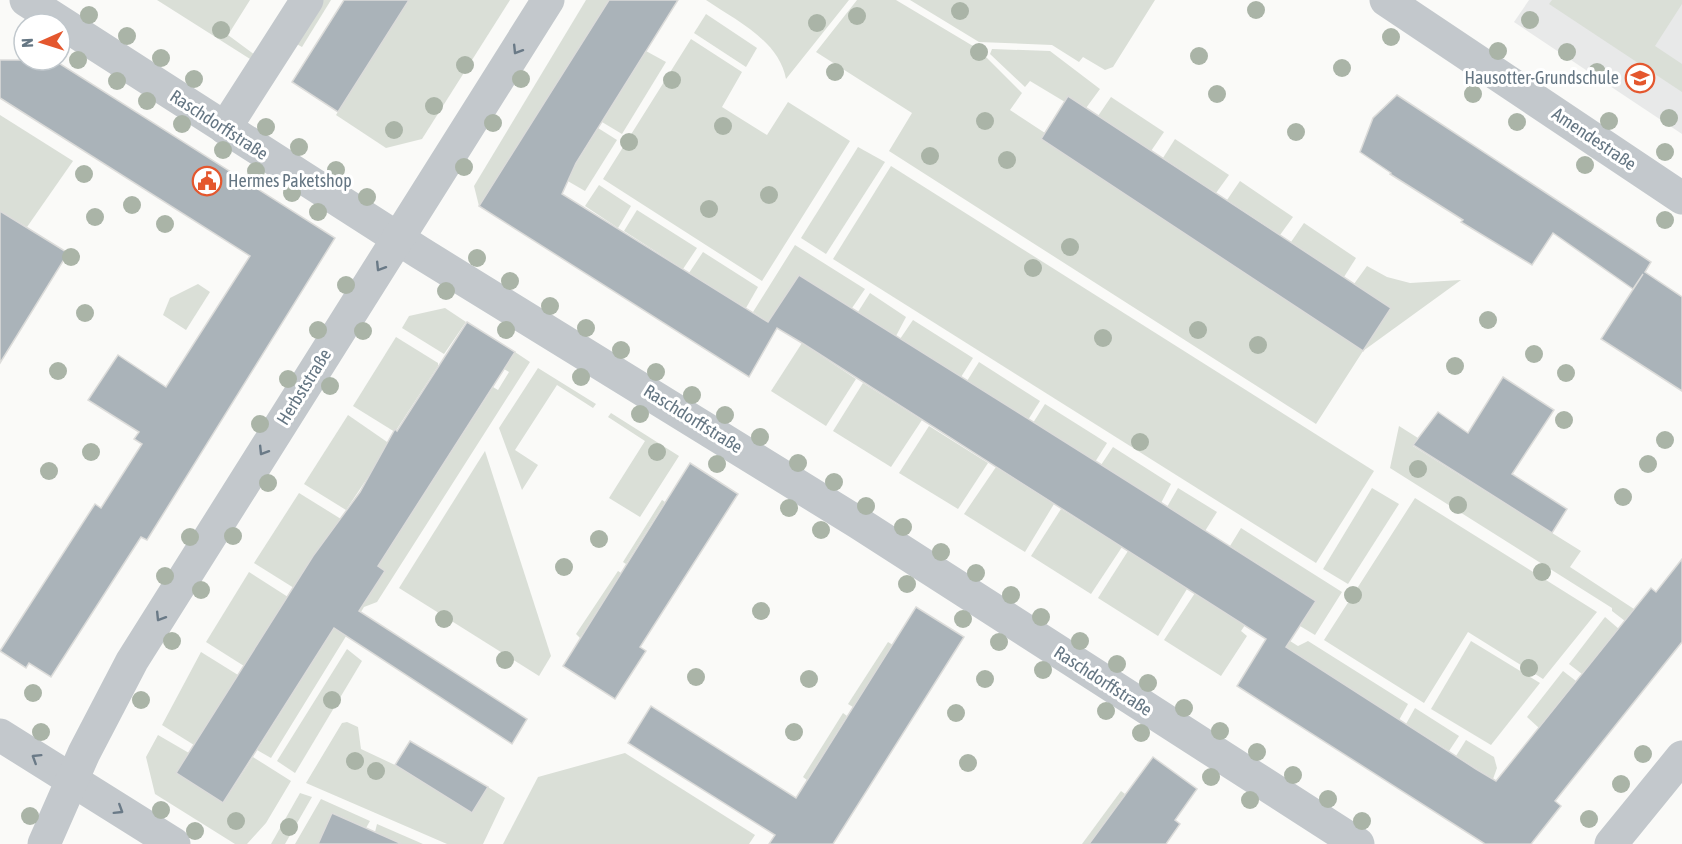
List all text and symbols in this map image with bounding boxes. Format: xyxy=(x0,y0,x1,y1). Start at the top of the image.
north arrow xyxy=(12,12,72,72)
text: N xyxy=(18,38,36,48)
one-way arrow xyxy=(512,44,524,54)
school or university icon: Hausotter-Grundschule xyxy=(1624,62,1656,94)
place label: Hausotter-Grundschule xyxy=(1464,67,1619,88)
street label: Raschdorffstraße xyxy=(166,85,272,164)
street label: Amendestraße xyxy=(1548,103,1640,174)
public building icon: Hermes Paketshop xyxy=(191,165,223,197)
place label: Hermes Paketshop xyxy=(228,170,352,191)
one-way arrow xyxy=(377,261,388,272)
street label: Herbststraße xyxy=(272,345,335,429)
street label: Raschdorffstraße xyxy=(640,380,747,457)
one-way arrow xyxy=(260,445,271,456)
one-way arrow xyxy=(155,611,167,621)
street label: Raschdorffstraße xyxy=(1050,641,1156,720)
one-way arrow xyxy=(32,754,42,766)
one-way arrow xyxy=(113,803,123,815)

